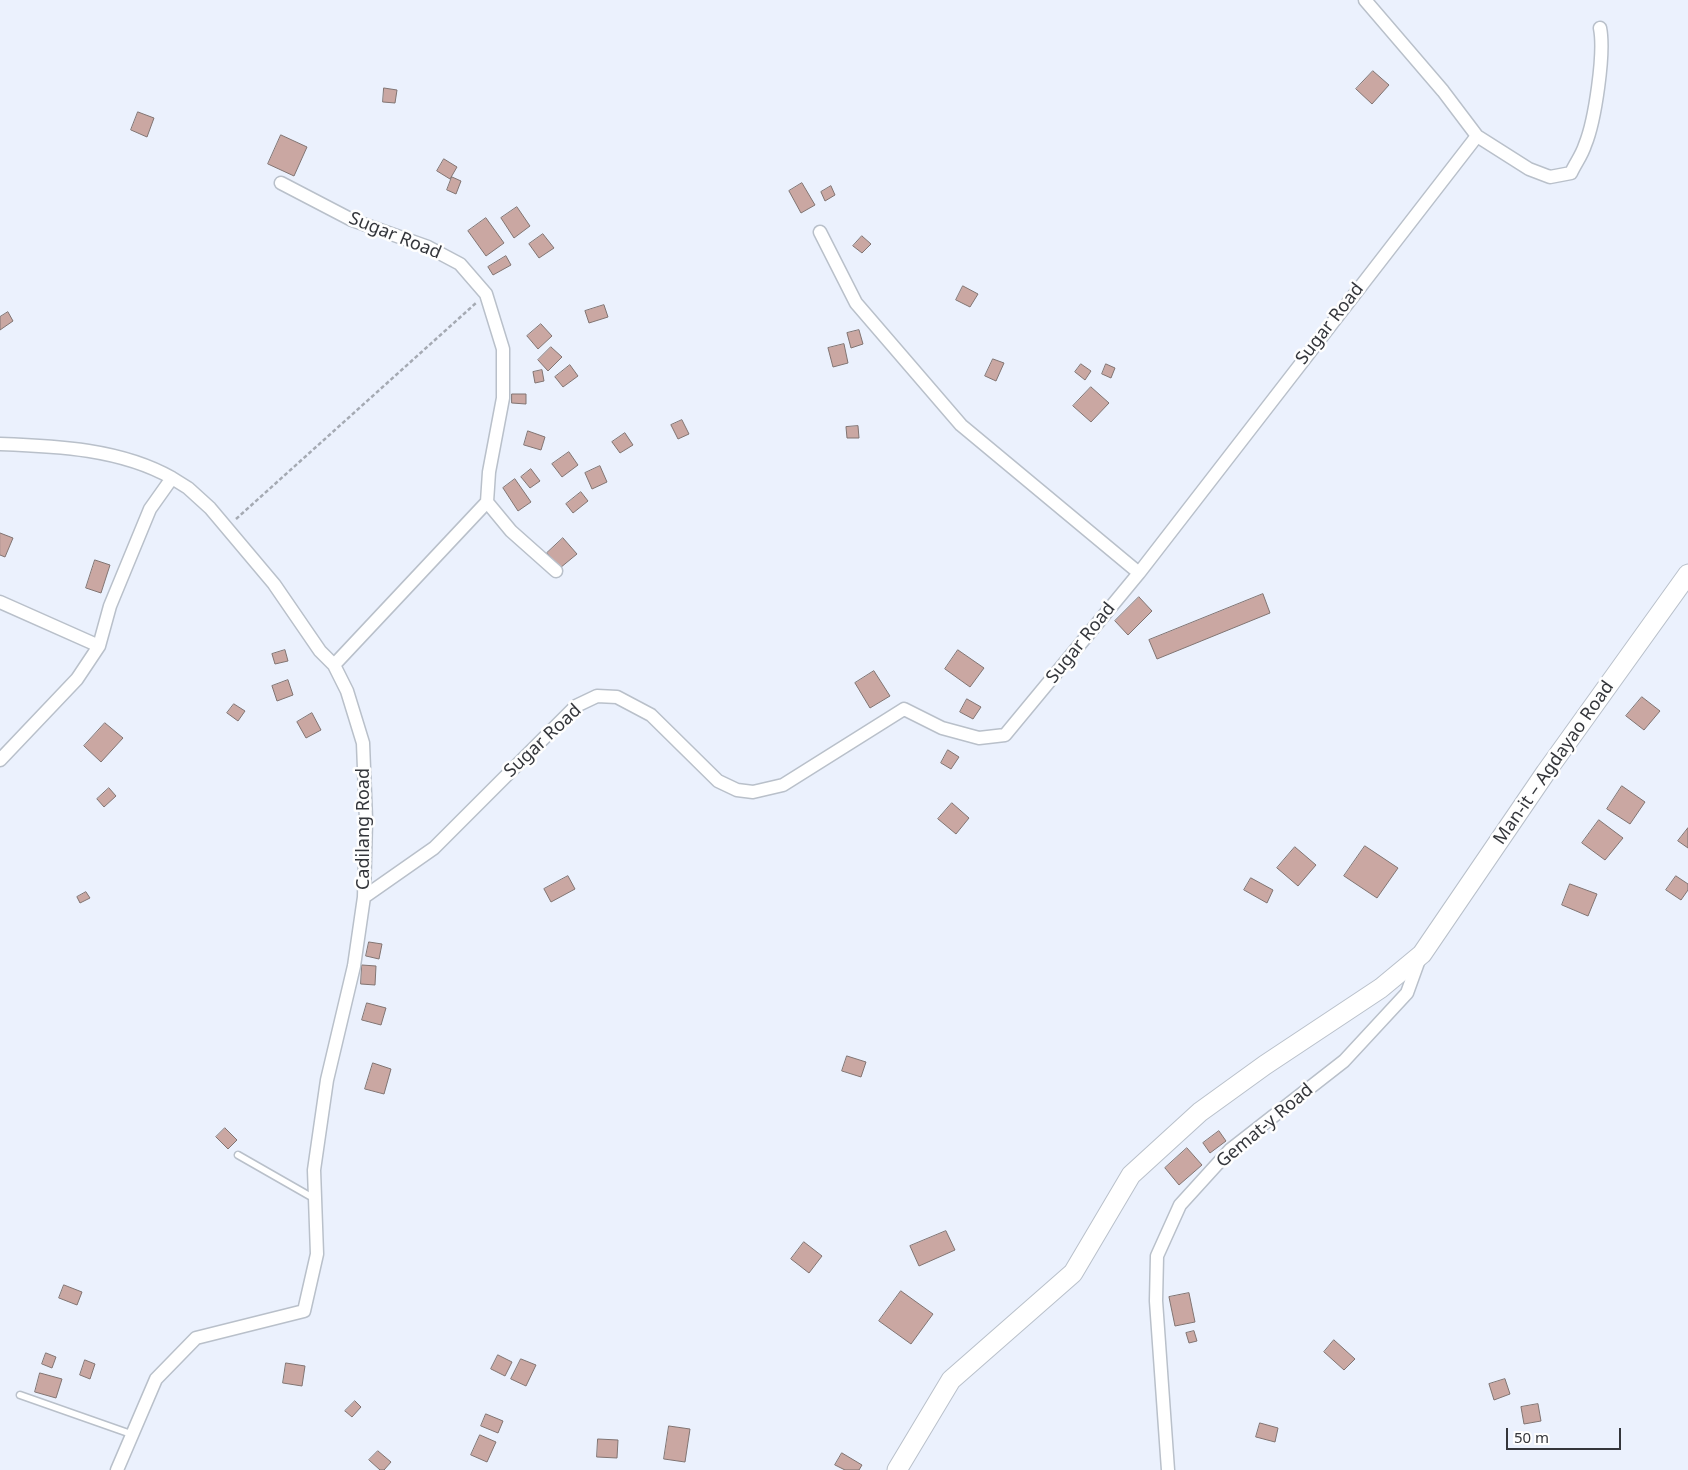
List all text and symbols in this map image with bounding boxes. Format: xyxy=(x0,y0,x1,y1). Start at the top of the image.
street label: Sugar Road xyxy=(346,208,444,264)
street label: Sugar Road xyxy=(1291,279,1369,369)
street label: Sugar Road xyxy=(1042,598,1120,688)
street label: Man-it – Agdayao Road xyxy=(1489,677,1619,849)
street label: Sugar Road xyxy=(500,700,586,782)
street label: Cadilang Road xyxy=(353,768,375,890)
street label: Gemat-y Road xyxy=(1212,1079,1318,1173)
scale bar xyxy=(1508,1418,1623,1450)
text: 50 m xyxy=(1514,1427,1549,1447)

